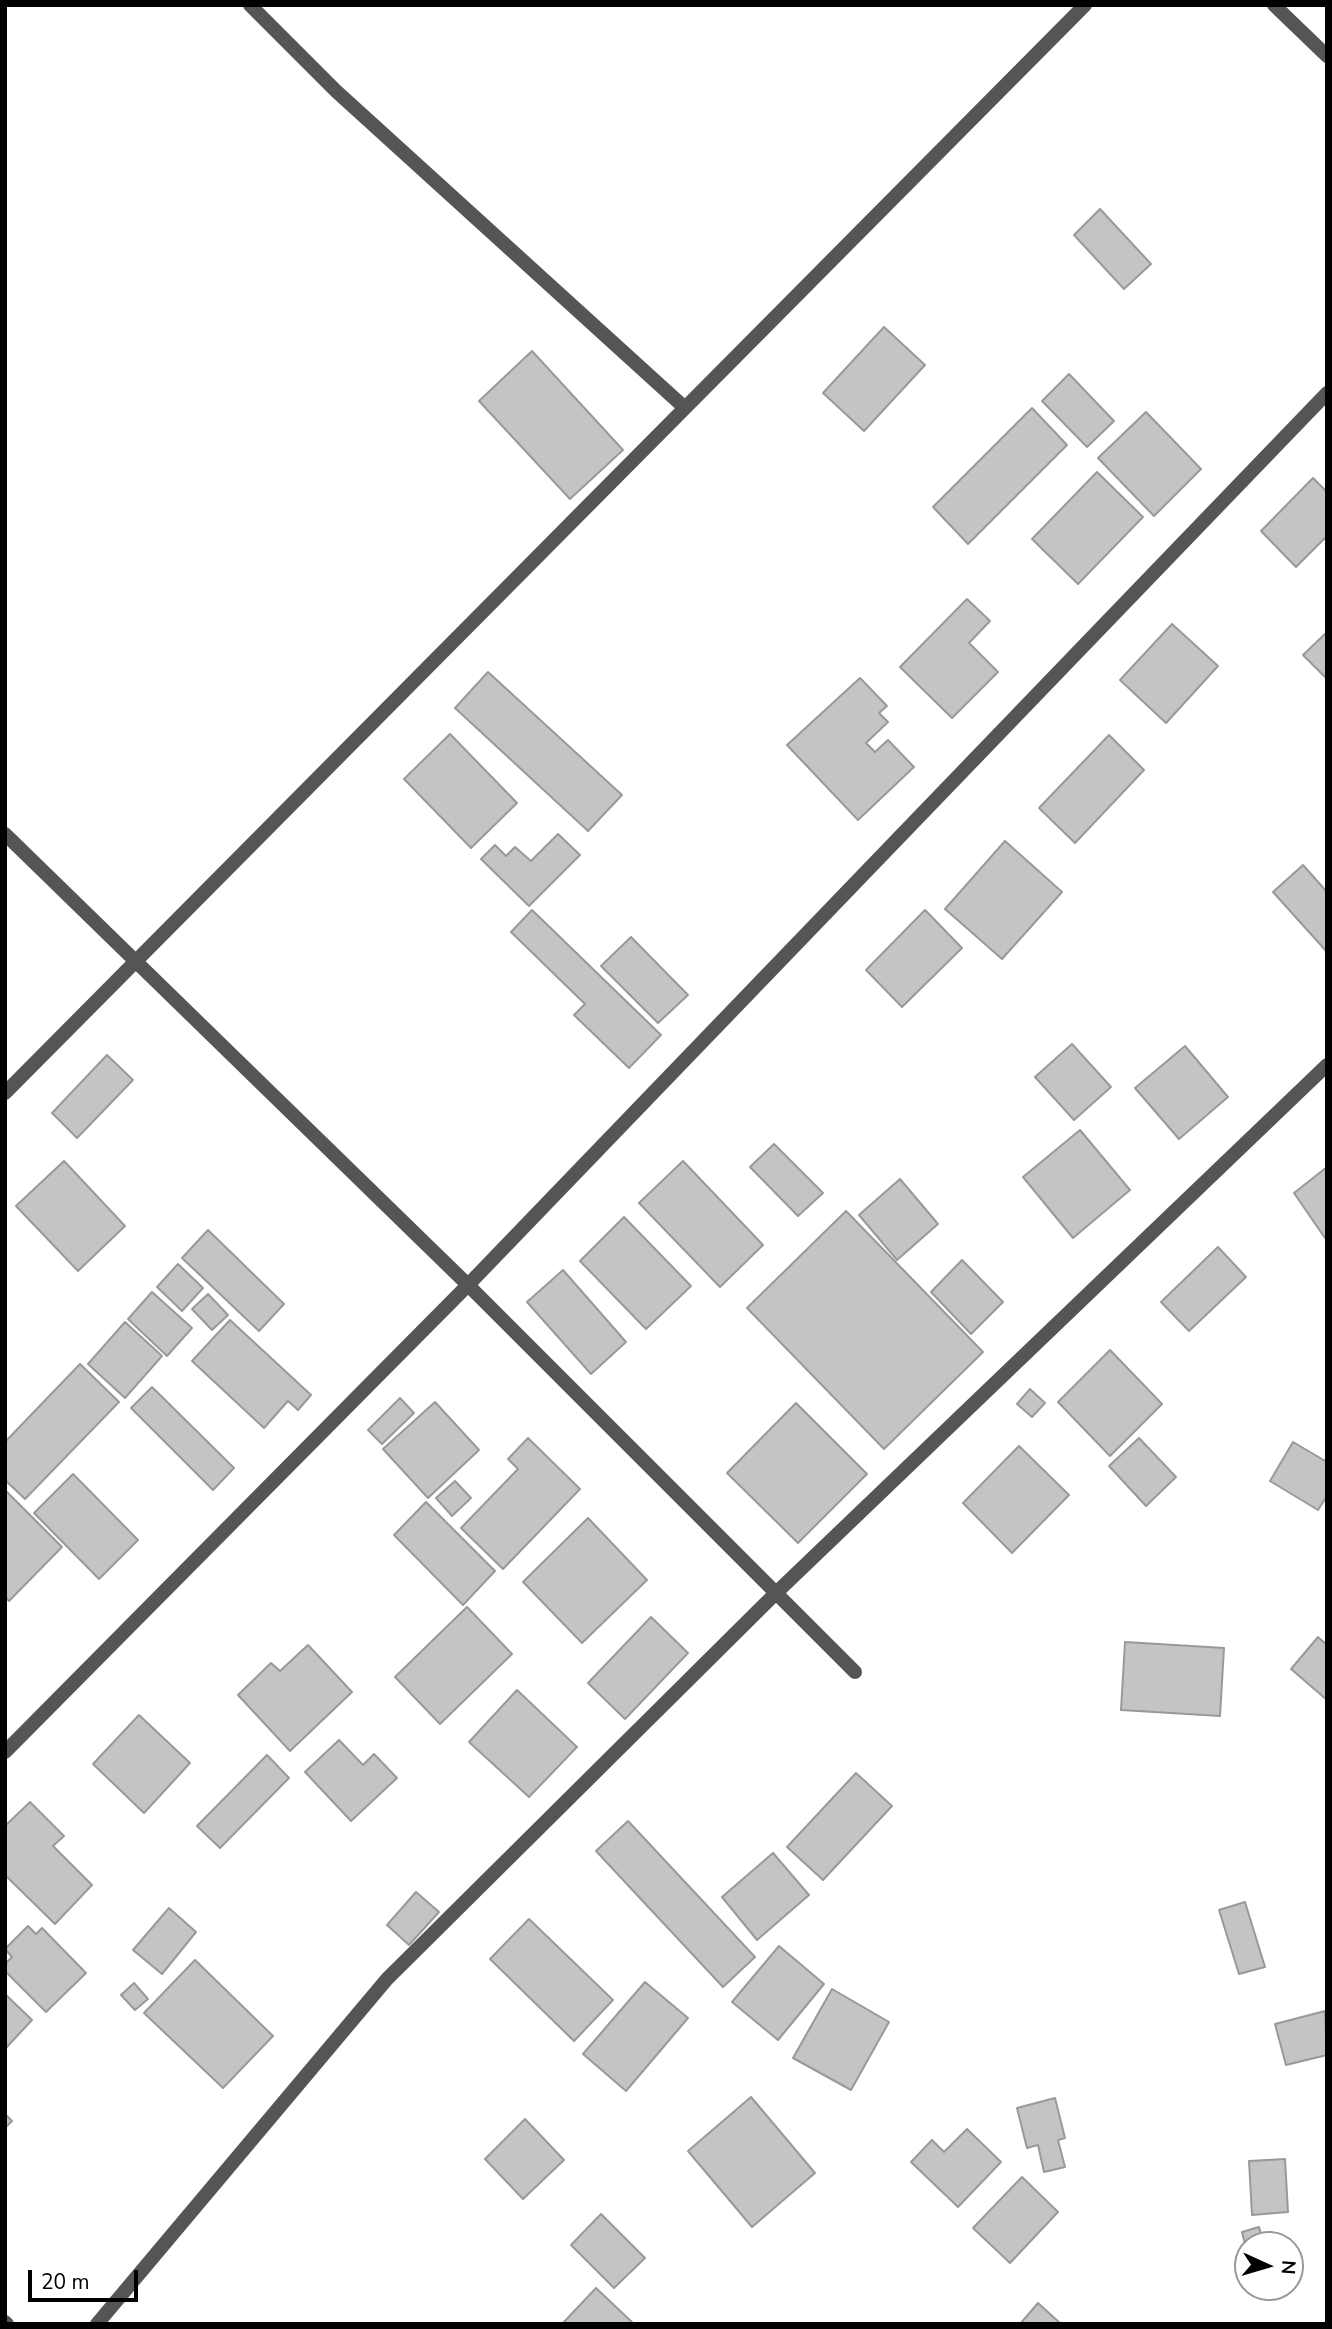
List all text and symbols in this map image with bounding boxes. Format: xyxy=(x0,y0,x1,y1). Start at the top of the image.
north arrow xyxy=(1234,2231,1304,2301)
scale bar xyxy=(32,2256,142,2300)
text: N xyxy=(1274,2259,1301,2275)
text: 20 m xyxy=(41,2268,90,2296)

